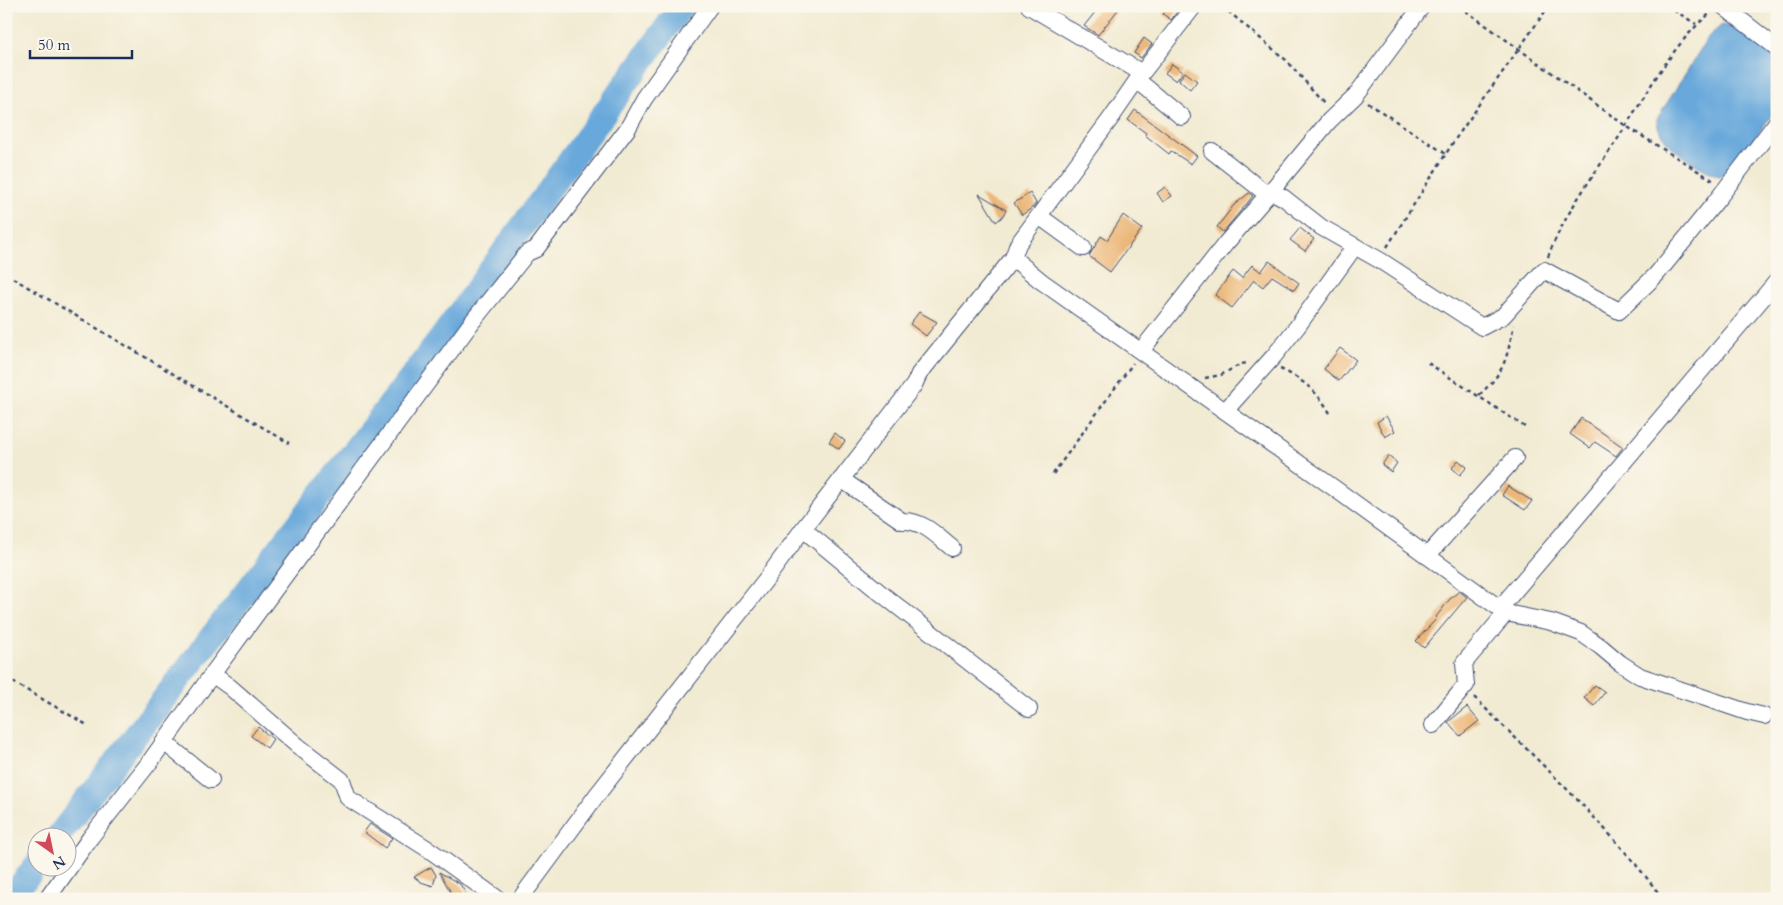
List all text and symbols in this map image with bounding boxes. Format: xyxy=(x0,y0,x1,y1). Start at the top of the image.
scale bar xyxy=(30,28,132,60)
text: 50 m xyxy=(38,35,70,55)
north arrow xyxy=(28,828,78,878)
text: N xyxy=(49,851,69,874)

